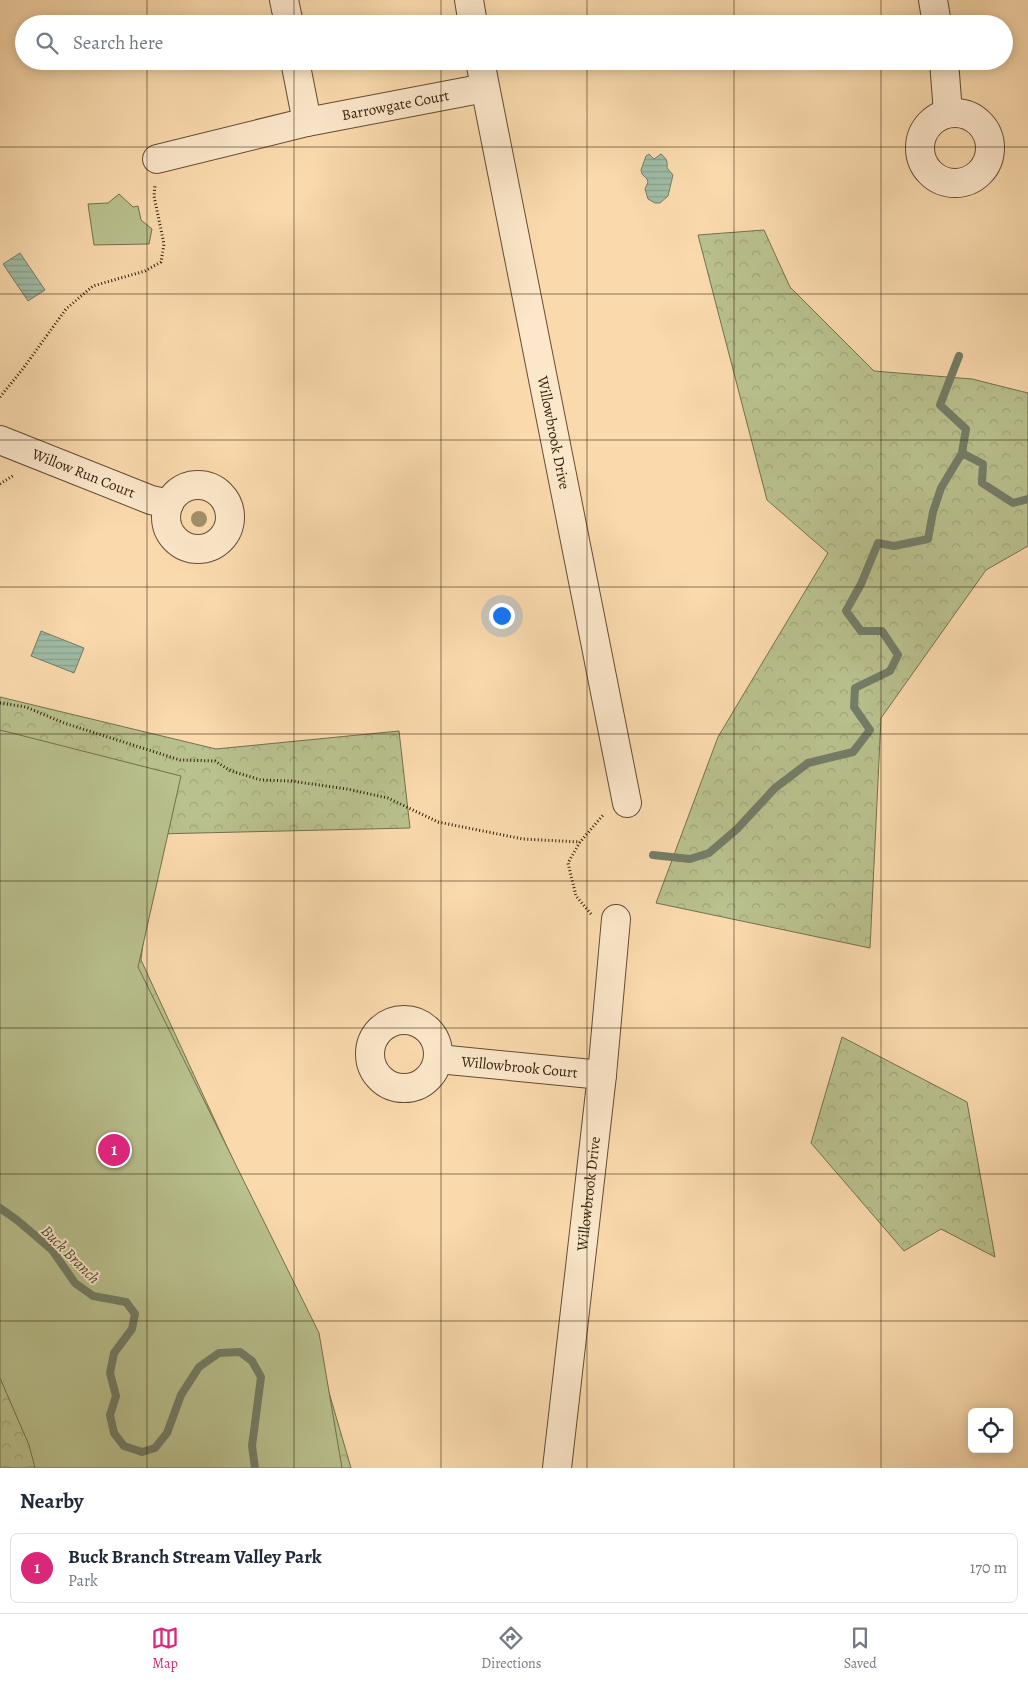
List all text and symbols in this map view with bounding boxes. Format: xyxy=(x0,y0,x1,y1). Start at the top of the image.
search box xyxy=(15,15,1013,70)
icon: search xyxy=(33,29,61,57)
text: Search here xyxy=(73,30,163,56)
street label: Barrowgate Court xyxy=(340,85,451,125)
street label: Willowbrook Drive xyxy=(532,373,575,491)
street label: Willow Run Court xyxy=(28,443,138,503)
your location xyxy=(489,603,515,629)
street label: Willowbrook Court xyxy=(460,1051,579,1083)
pin: 1 xyxy=(98,1131,130,1169)
street label: Willowbrook Drive xyxy=(572,1135,605,1253)
water label: Buck Branch xyxy=(36,1220,105,1289)
map controls xyxy=(968,1408,1013,1453)
button: locate xyxy=(968,1408,1013,1453)
text: Nearby xyxy=(20,1487,83,1515)
text: Buck Branch Stream Valley Park xyxy=(68,1544,322,1570)
text: 1 xyxy=(34,1557,40,1579)
text: 170 m xyxy=(970,1557,1007,1579)
text: Park xyxy=(68,1570,98,1592)
tab: Map xyxy=(151,1624,179,1673)
tab: Directions xyxy=(481,1624,541,1673)
tab: Saved xyxy=(844,1624,877,1673)

